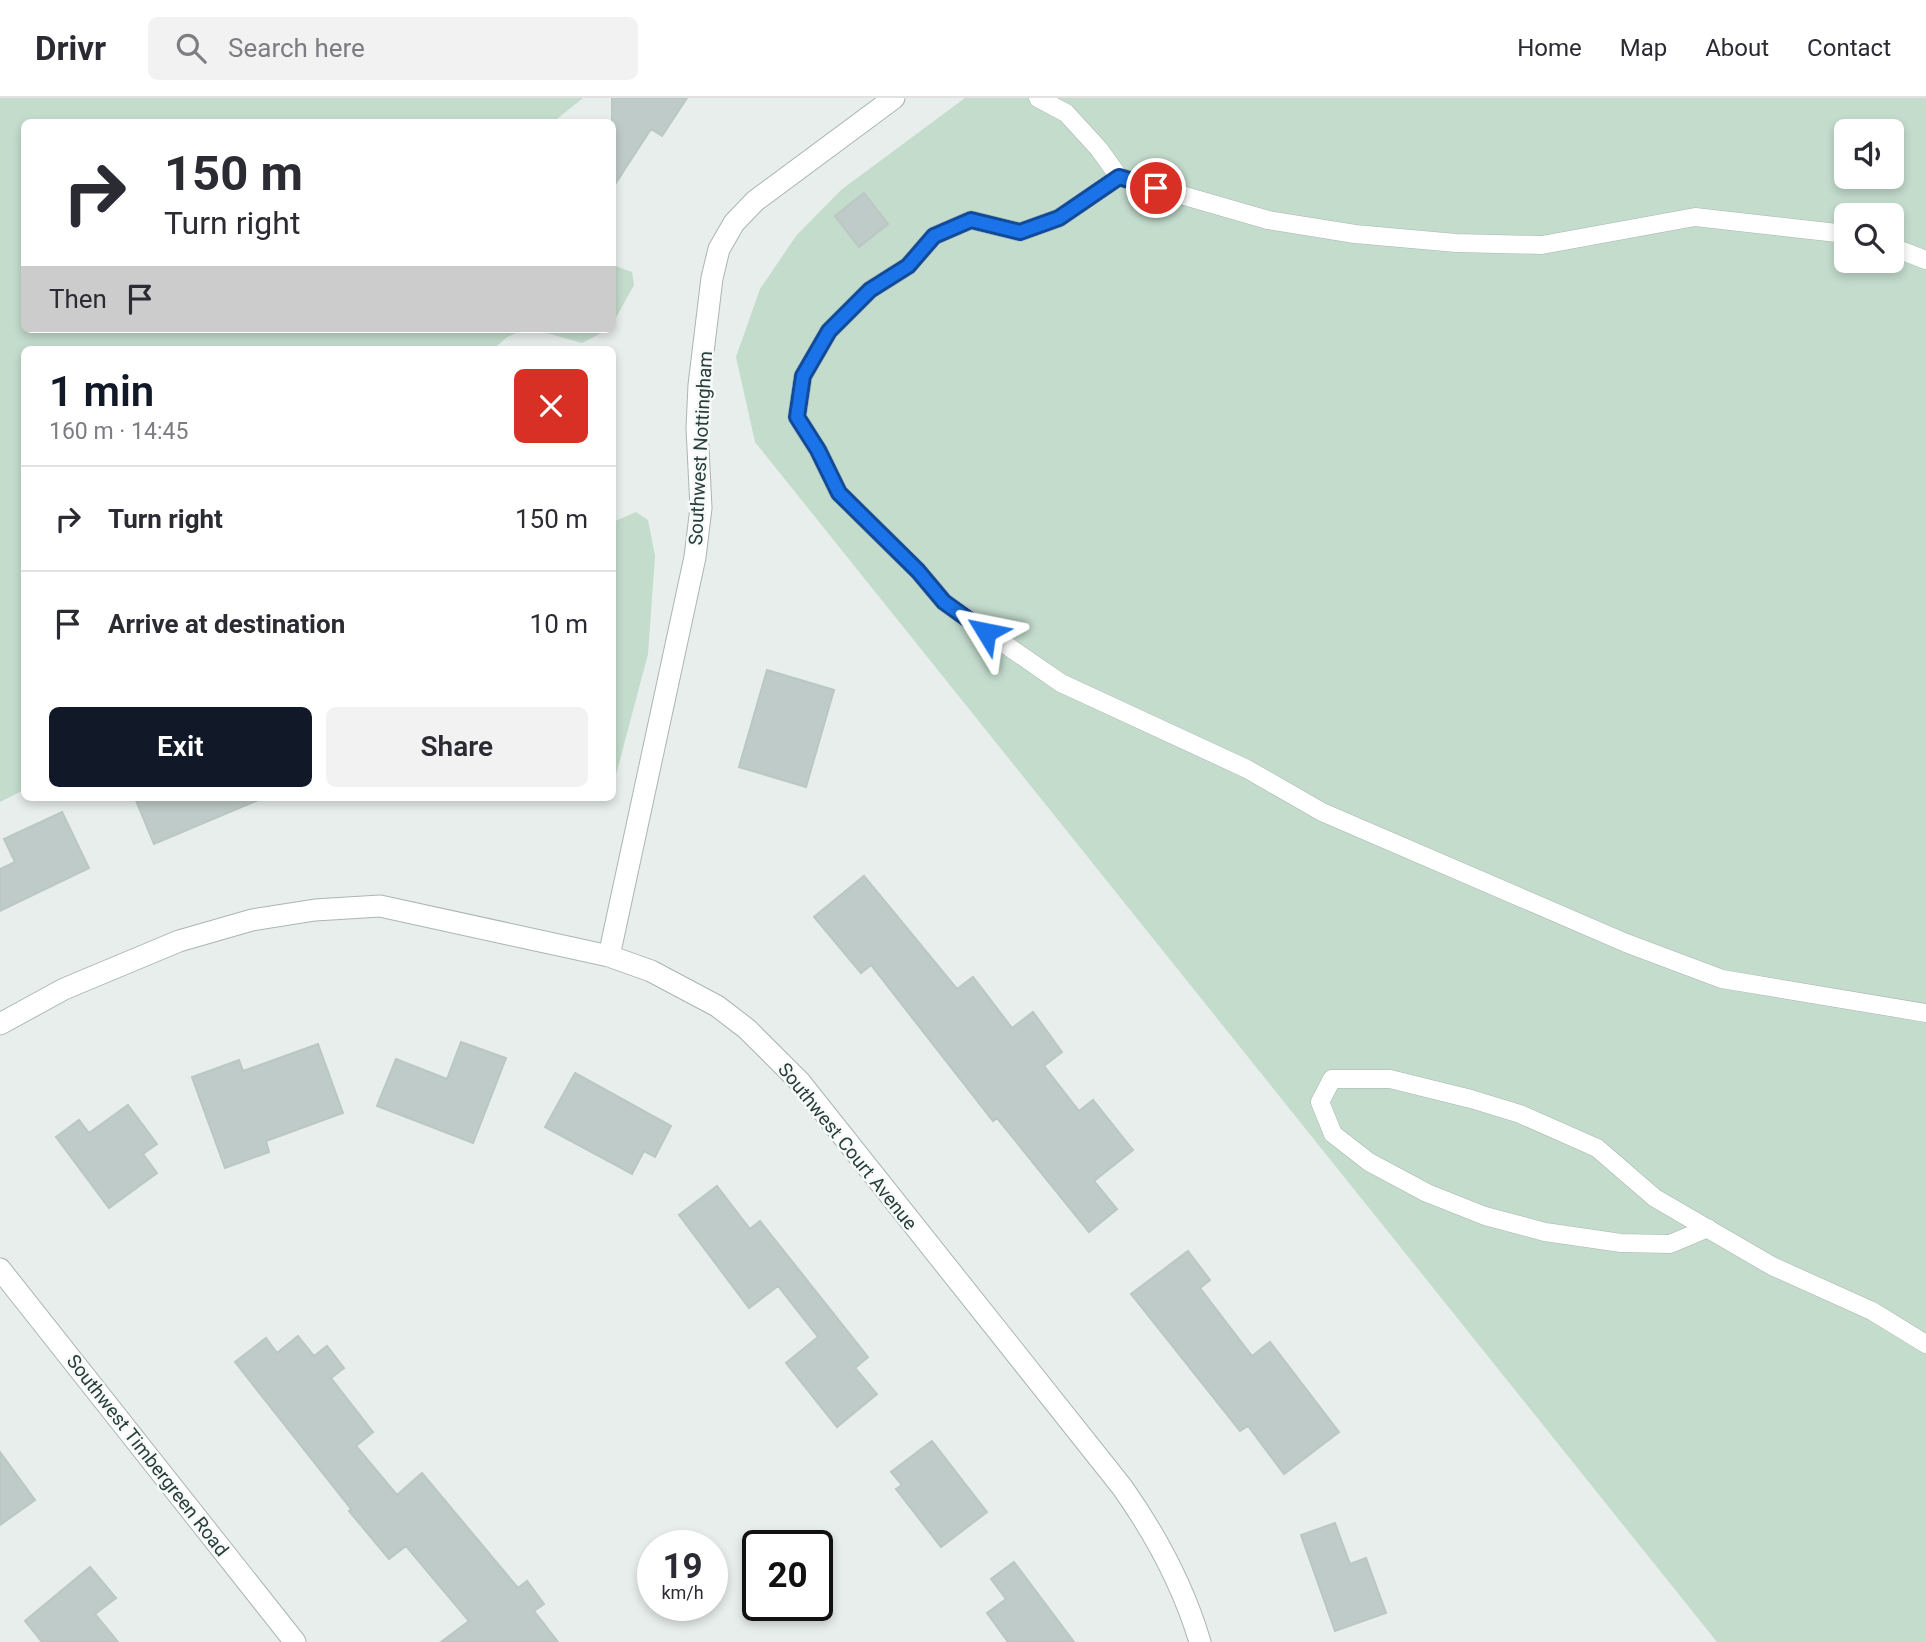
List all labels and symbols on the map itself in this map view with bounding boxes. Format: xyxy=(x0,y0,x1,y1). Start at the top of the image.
pin xyxy=(1126,158,1186,218)
street label: Southwest Nottingham xyxy=(684,350,717,546)
position arrow xyxy=(949,595,1023,669)
street label: Southwest Court Avenue xyxy=(773,1058,922,1234)
street label: Southwest Timbergreen Road xyxy=(62,1350,233,1561)
speed limit sign: 20 xyxy=(742,1530,833,1621)

